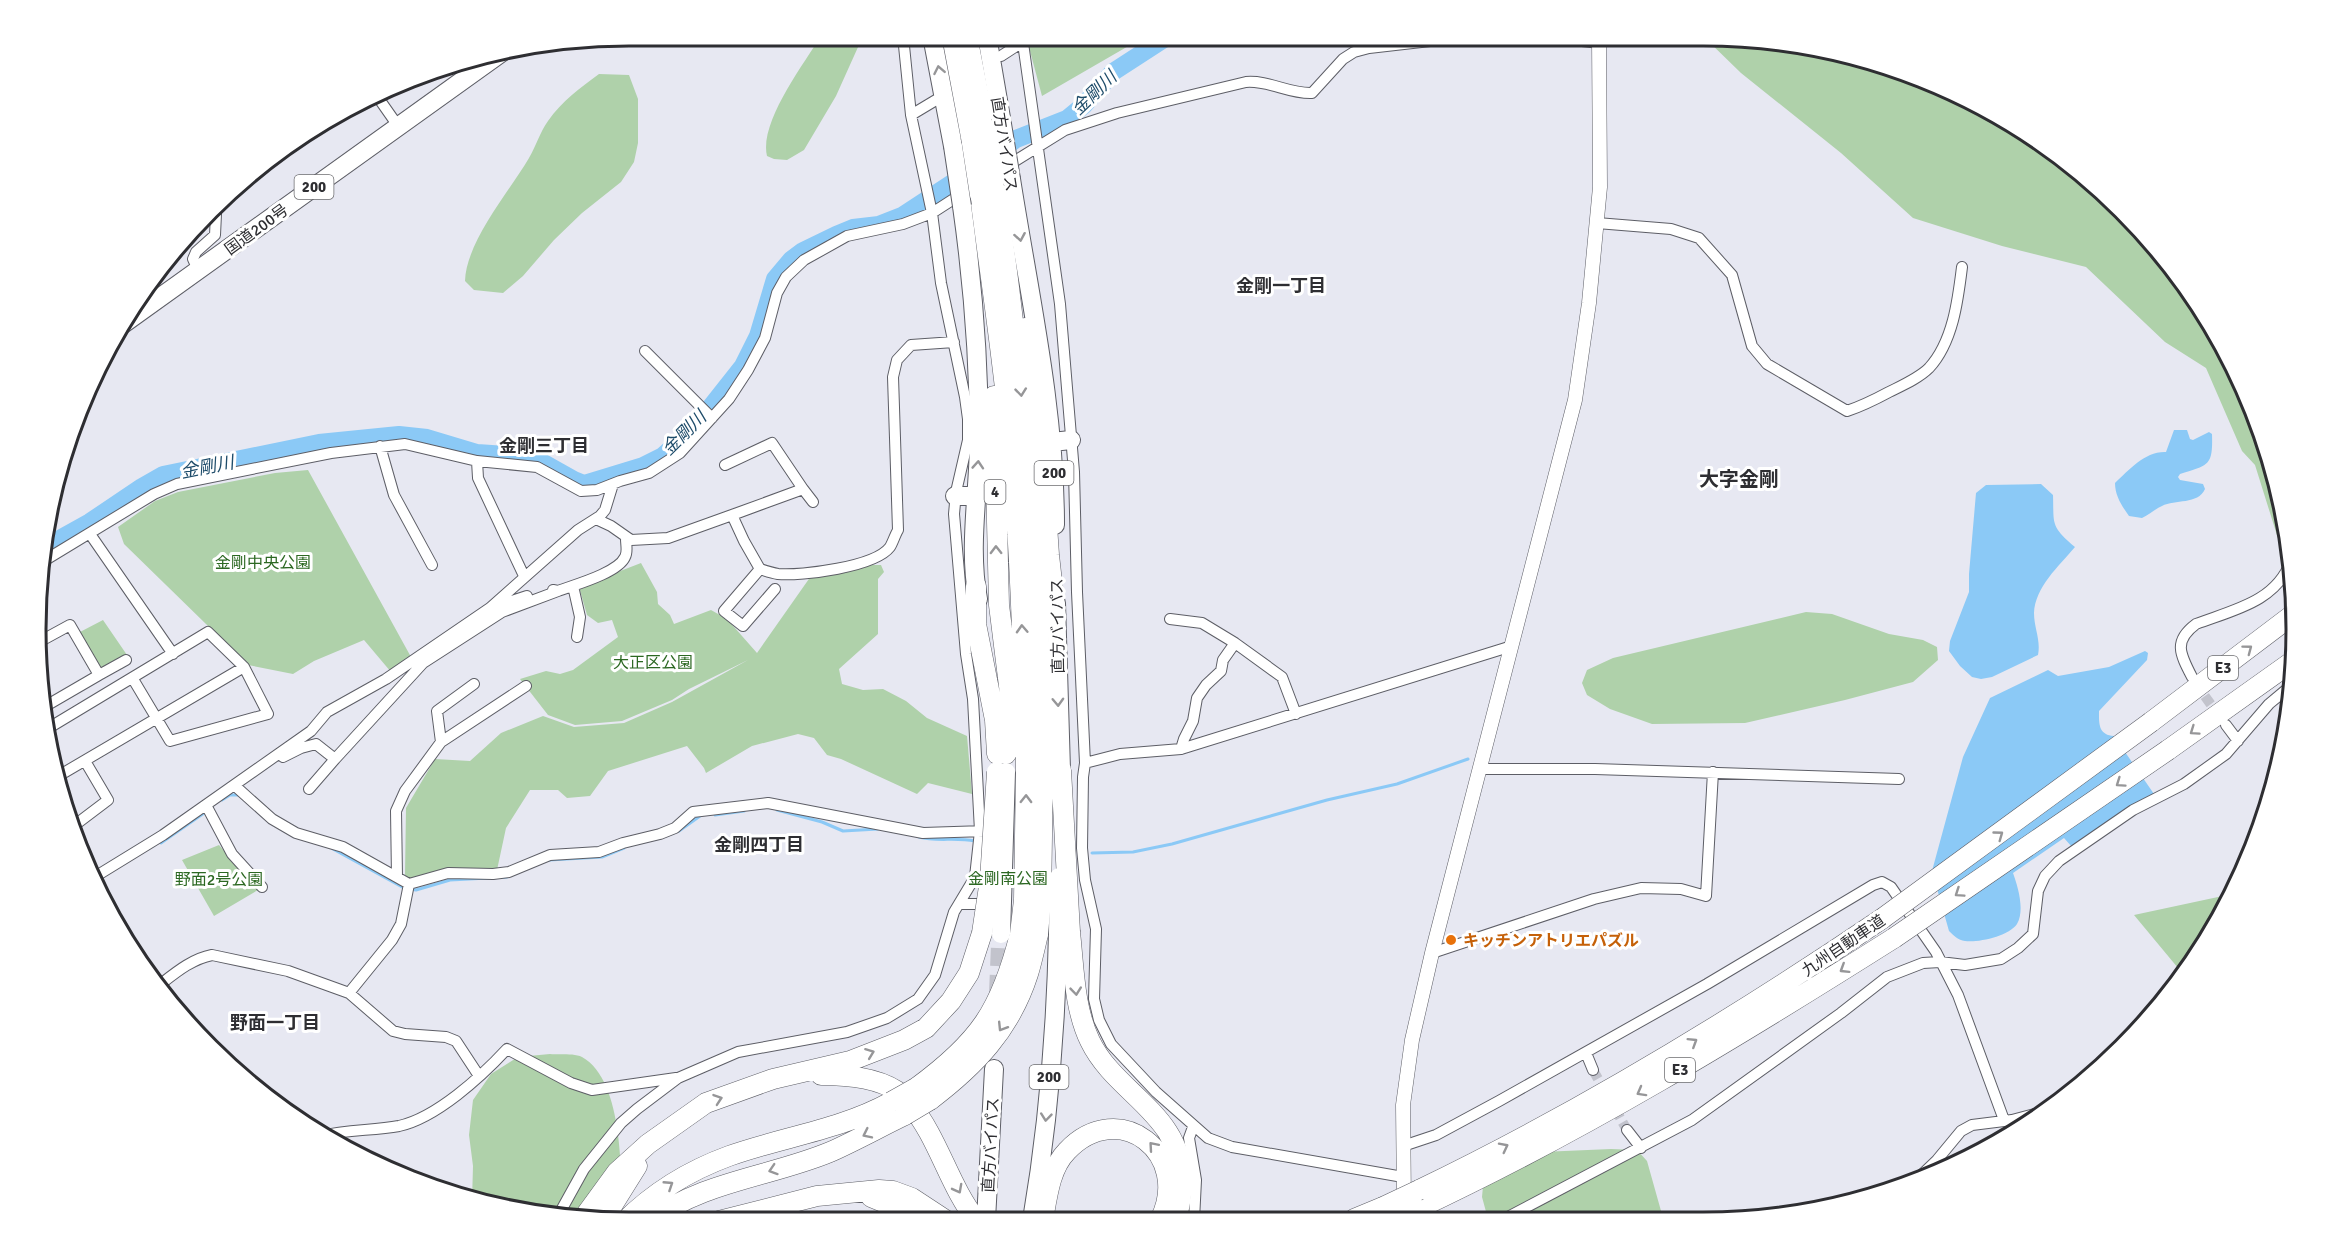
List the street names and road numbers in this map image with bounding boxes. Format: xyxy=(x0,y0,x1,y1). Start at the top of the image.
street label: 直方バイパス xyxy=(987,95,1021,193)
road number: 200 xyxy=(294,175,334,199)
street label: 国道200号 xyxy=(221,200,292,260)
road number: 200 xyxy=(1034,461,1074,485)
road number: 4 xyxy=(984,480,1006,504)
street label: 直方バイパス xyxy=(1047,578,1069,674)
road number: E3 xyxy=(2208,656,2238,680)
street label: 九州自動車道 xyxy=(1798,911,1889,981)
road number: E3 xyxy=(1665,1058,1695,1082)
road number: 200 xyxy=(1030,1065,1068,1089)
street label: 直方バイパス xyxy=(979,1097,1003,1193)

